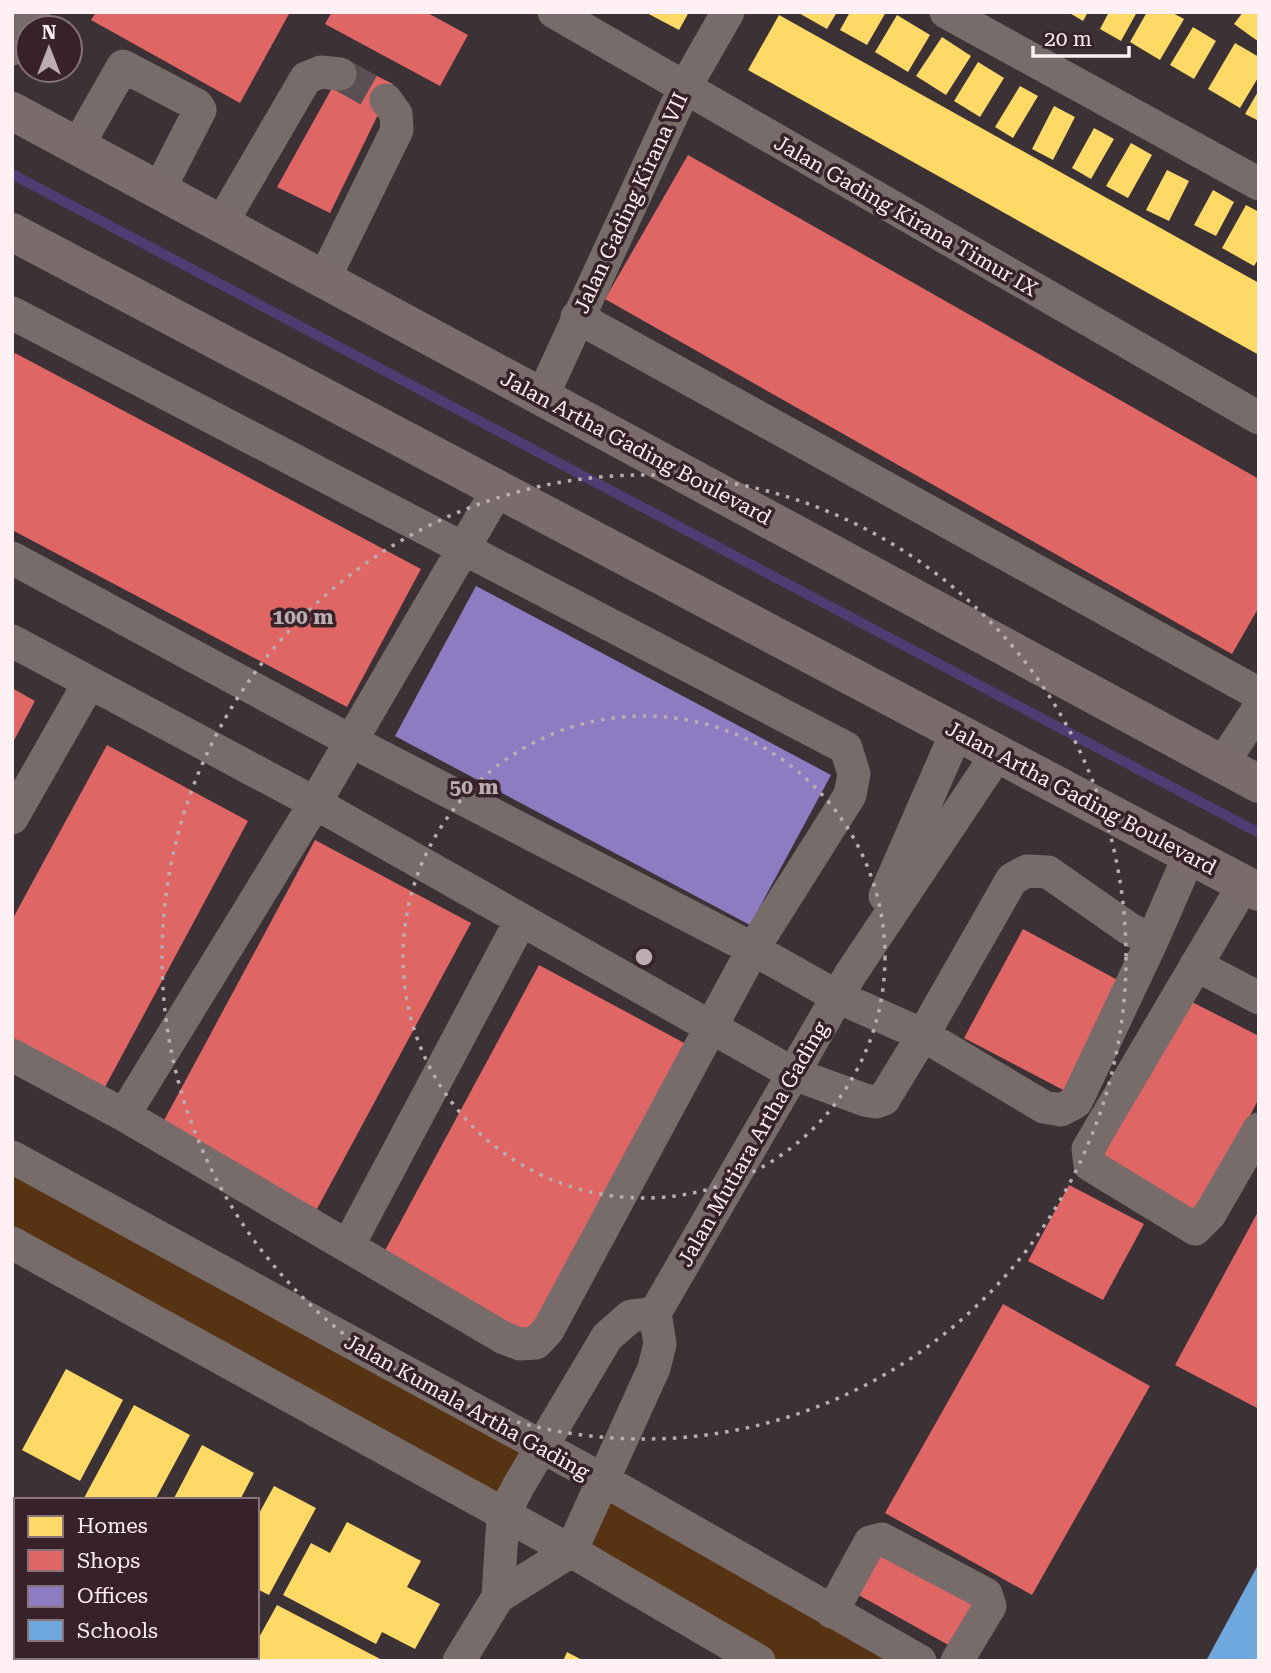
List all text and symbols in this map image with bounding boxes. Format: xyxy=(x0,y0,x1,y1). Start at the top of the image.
north arrow xyxy=(14,14,84,84)
scale bar xyxy=(1033,14,1129,58)
text: N xyxy=(42,21,57,44)
text: 20 m xyxy=(1044,27,1092,51)
street label: Jalan Gading Kirana VII xyxy=(569,89,693,317)
street label: Jalan Gading Kirana Timur IX xyxy=(770,131,1042,301)
street label: Jalan Artha Gading Boulevard xyxy=(497,366,776,530)
text: 100 m xyxy=(273,605,333,629)
street label: Jalan Artha Gading Boulevard xyxy=(942,716,1221,880)
text: 50 m xyxy=(449,775,499,799)
centre of rings xyxy=(632,945,656,969)
street label: Jalan Mutiara Artha Gading xyxy=(673,1017,833,1271)
street label: Jalan Kumala Artha Gading xyxy=(340,1330,594,1484)
legend xyxy=(14,1498,259,1659)
text: Homes xyxy=(77,1514,148,1538)
text: Shops xyxy=(77,1549,140,1573)
text: Offices xyxy=(77,1584,148,1608)
text: Schools xyxy=(77,1619,158,1643)

